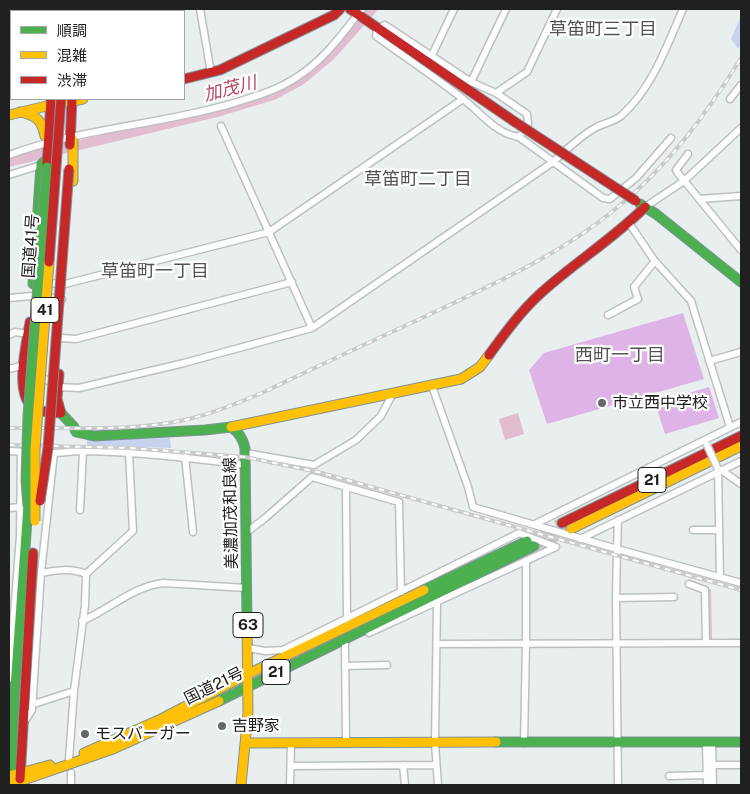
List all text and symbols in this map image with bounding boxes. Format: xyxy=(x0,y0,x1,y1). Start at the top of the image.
legend xyxy=(10,10,185,100)
district label: 草笛町三丁目 xyxy=(549,18,657,40)
text: 順調 xyxy=(57,22,87,39)
text: 混雑 xyxy=(57,47,87,64)
text: 渋滞 xyxy=(57,72,87,89)
water label: 加茂川 xyxy=(201,72,259,106)
district label: 草笛町二丁目 xyxy=(364,168,472,190)
street label: 国道41号 xyxy=(19,213,43,279)
district label: 草笛町一丁目 xyxy=(101,260,209,282)
road number: 41 xyxy=(31,298,59,322)
district label: 西町一丁目 xyxy=(575,344,665,366)
place label: 市立西中学校 xyxy=(612,393,708,413)
marker: 市立西中学校 xyxy=(596,397,608,409)
street label: 美濃加茂和良線 xyxy=(220,457,242,569)
road number: 21 xyxy=(638,468,666,492)
road number: 63 xyxy=(233,612,263,638)
road number: 21 xyxy=(262,660,290,684)
street label: 国道21号 xyxy=(181,663,247,709)
place label: 吉野家 xyxy=(232,716,280,736)
marker: 吉野家 xyxy=(216,720,228,732)
place label: モスバーガー xyxy=(95,724,191,744)
marker: モスバーガー xyxy=(79,728,91,740)

